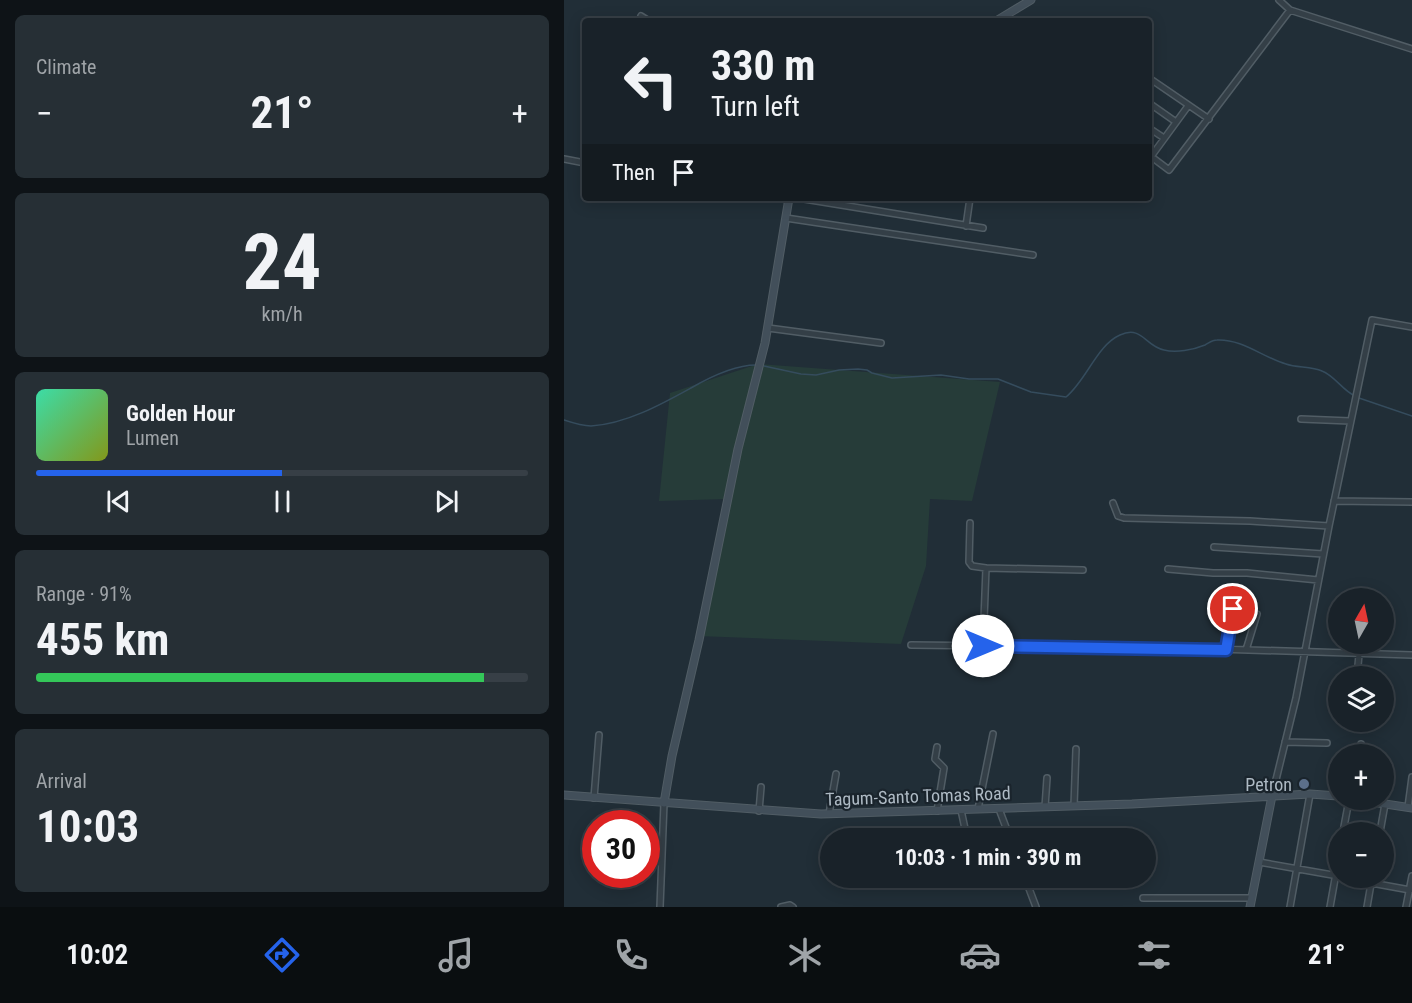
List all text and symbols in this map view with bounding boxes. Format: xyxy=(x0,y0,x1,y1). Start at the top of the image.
text: 330 m xyxy=(711,41,816,90)
icon: left xyxy=(612,42,690,120)
text: Climate xyxy=(36,55,96,79)
text: 21° xyxy=(251,86,314,139)
text: Turn left xyxy=(711,91,800,123)
text: − xyxy=(36,94,53,133)
text: + xyxy=(512,94,528,133)
icon: arrive xyxy=(667,156,700,189)
text: Then xyxy=(612,160,655,185)
text: 24 xyxy=(243,217,321,308)
text: km/h xyxy=(261,302,303,326)
text: Golden Hour xyxy=(126,401,235,426)
text: Lumen xyxy=(126,426,179,450)
icon: previous xyxy=(102,485,135,518)
icon: pause xyxy=(266,485,299,518)
icon: next xyxy=(430,485,463,518)
text: Range · 91% xyxy=(36,582,132,606)
pin xyxy=(1207,583,1258,634)
north arrow xyxy=(1328,588,1394,654)
map controls xyxy=(1328,588,1394,888)
icon: arrive xyxy=(1216,592,1249,625)
text: 455 km xyxy=(36,613,169,666)
position arrow xyxy=(951,614,1015,678)
button: layers xyxy=(1328,666,1394,732)
button: + xyxy=(1328,744,1394,810)
text: Arrival xyxy=(36,769,87,793)
place label: Petron xyxy=(1245,774,1292,795)
marker: Petron xyxy=(1297,777,1311,791)
street label: Tagum-Santo Tomas Road xyxy=(825,782,1011,810)
text: 10:03 xyxy=(36,800,139,853)
speed limit sign: 30 xyxy=(582,810,660,888)
button: − xyxy=(1328,822,1394,888)
text: 10:03 · 1 min · 390 m xyxy=(895,845,1081,870)
icon: directions xyxy=(261,934,303,976)
icon: music xyxy=(435,934,477,976)
icon: phone xyxy=(610,934,652,976)
icon: climate xyxy=(784,934,826,976)
icon: car xyxy=(959,934,1001,976)
icon: filters xyxy=(1133,934,1175,976)
text: 10:02 xyxy=(66,939,128,971)
text: 21° xyxy=(1308,939,1346,971)

